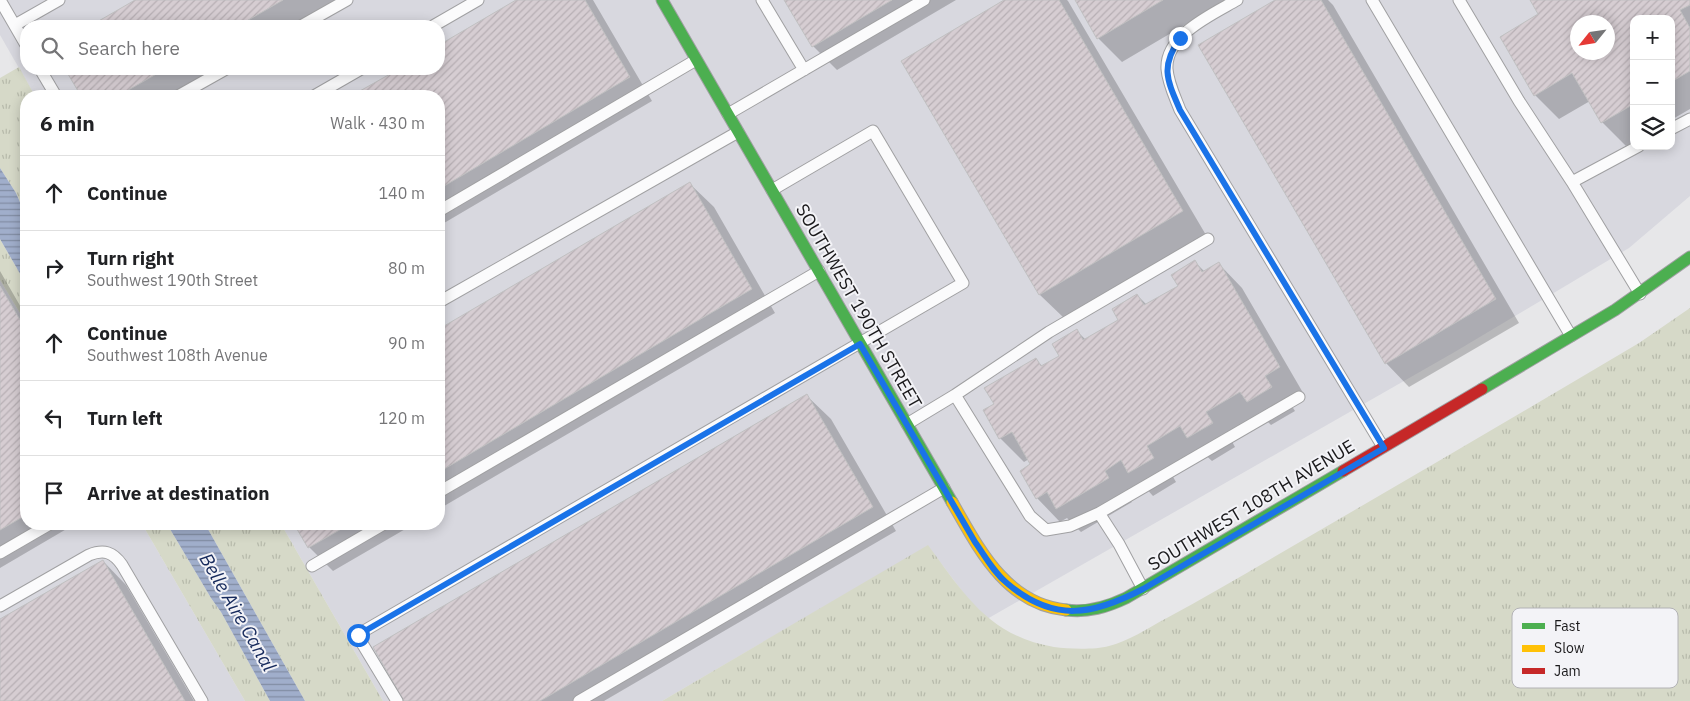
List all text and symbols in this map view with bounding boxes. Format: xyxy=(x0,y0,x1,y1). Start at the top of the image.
north arrow xyxy=(1570,15,1615,60)
map controls xyxy=(1630,15,1675,150)
button: + xyxy=(1630,15,1675,60)
search box xyxy=(20,20,445,75)
route end xyxy=(1169,27,1192,50)
icon: search xyxy=(38,34,66,62)
text: Search here xyxy=(78,36,180,60)
button: − xyxy=(1630,60,1675,105)
button: layers xyxy=(1630,105,1675,150)
text: 6 min xyxy=(40,109,95,137)
text: Walk · 430 m xyxy=(330,113,425,133)
icon: ahead xyxy=(40,179,68,207)
text: Continue xyxy=(87,181,167,205)
text: 140 m xyxy=(378,183,425,203)
street label: SOUTHWEST 190TH STREET xyxy=(791,199,927,413)
text: Turn right xyxy=(87,246,174,270)
icon: right xyxy=(40,254,68,282)
text: 80 m xyxy=(388,258,425,278)
text: Southwest 190th Street xyxy=(87,270,258,290)
text: Continue xyxy=(87,321,167,345)
icon: ahead xyxy=(40,329,68,357)
text: 90 m xyxy=(388,333,425,353)
text: Southwest 108th Avenue xyxy=(87,345,268,365)
icon: left xyxy=(40,404,68,432)
text: Turn left xyxy=(87,406,163,430)
text: 120 m xyxy=(378,408,425,428)
street label: SOUTHWEST 108TH AVENUE xyxy=(1143,434,1359,576)
icon: arrive xyxy=(40,479,68,507)
text: Arrive at destination xyxy=(87,481,270,505)
water label: Belle Aire Canal xyxy=(194,549,282,675)
legend xyxy=(1512,608,1678,688)
text: Fast xyxy=(1554,617,1580,635)
route start xyxy=(347,624,370,647)
text: Slow xyxy=(1554,639,1585,657)
text: Jam xyxy=(1554,662,1581,680)

